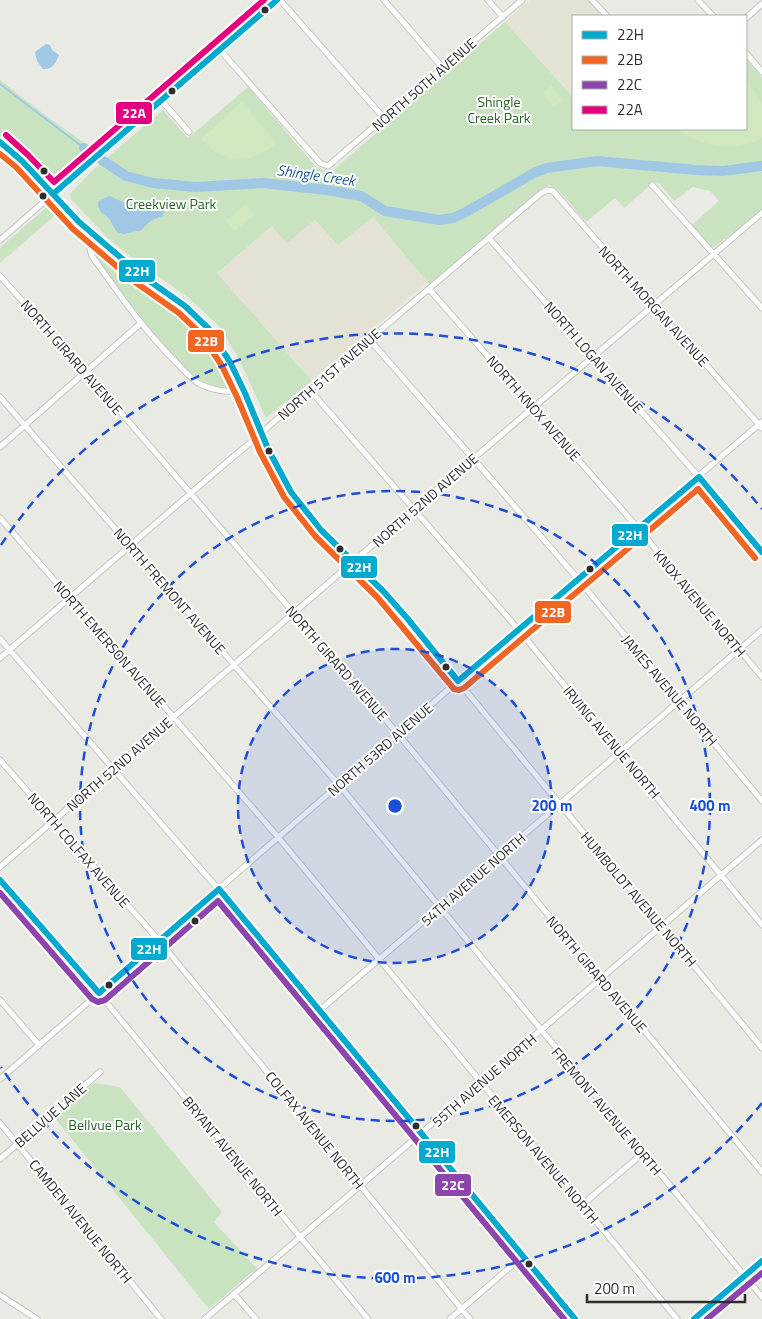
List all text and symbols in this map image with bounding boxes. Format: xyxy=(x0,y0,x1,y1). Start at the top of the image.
unlabelled marker xyxy=(260,5,270,15)
legend xyxy=(572,15,747,130)
text: 22H xyxy=(617,23,644,46)
street label: NORTH 50TH AVENUE xyxy=(367,32,481,135)
text: 22B xyxy=(617,48,643,71)
text: 22C xyxy=(617,73,642,96)
unlabelled marker xyxy=(167,86,177,96)
park label: Shingle Creek Park xyxy=(468,91,531,128)
text: 22A xyxy=(617,98,643,121)
line badge: 22A xyxy=(115,101,153,125)
text: 22A xyxy=(122,102,147,123)
water label: Shingle Creek xyxy=(275,158,359,192)
unlabelled marker xyxy=(39,166,49,176)
unlabelled marker xyxy=(38,191,48,201)
park label: Creekview Park xyxy=(126,193,217,214)
street label: NORTH MORGAN AVENUE xyxy=(594,241,714,371)
line badge: 22H xyxy=(118,259,156,283)
text: 22H xyxy=(124,260,150,281)
street label: NORTH GIRARD AVENUE xyxy=(16,295,128,419)
street label: NORTH LOGAN AVENUE xyxy=(539,296,649,418)
street label: NORTH 51ST AVENUE xyxy=(273,323,385,425)
line badge: 22B xyxy=(187,329,225,353)
text: 22B xyxy=(194,330,218,351)
street label: NORTH KNOX AVENUE xyxy=(482,350,586,466)
unlabelled marker xyxy=(264,446,274,456)
street label: NORTH 52ND AVENUE xyxy=(367,448,483,552)
street label: NORTH FREMONT AVENUE xyxy=(109,523,231,659)
line badge: 22H xyxy=(611,523,649,547)
text: 22H xyxy=(617,524,643,545)
unlabelled marker xyxy=(335,544,345,554)
street label: KNOX AVENUE NORTH xyxy=(649,545,751,661)
line badge: 22H xyxy=(340,555,378,579)
text: 22H xyxy=(346,556,372,577)
unlabelled marker xyxy=(585,564,595,574)
street label: NORTH EMERSON AVENUE xyxy=(49,576,171,712)
line badge: 22B xyxy=(534,600,572,624)
street label: NORTH GIRARD AVENUE xyxy=(281,601,393,725)
text: 22B xyxy=(541,601,565,622)
street label: JAMES AVENUE NORTH xyxy=(617,630,723,750)
unlabelled marker xyxy=(441,662,451,672)
street label: IRVING AVENUE NORTH xyxy=(558,681,666,803)
street label: NORTH 53RD AVENUE xyxy=(323,697,437,801)
street label: NORTH 52ND AVENUE xyxy=(61,712,177,816)
street label: NORTH COLFAX AVENUE xyxy=(23,788,135,912)
text: 200 m xyxy=(531,794,573,817)
text: 400 m xyxy=(689,794,731,817)
centre of rings xyxy=(386,797,404,815)
street label: HUMBOLDT AVENUE NORTH xyxy=(576,827,702,971)
street label: 54TH AVENUE NORTH xyxy=(416,828,530,930)
street label: NORTH GIRARD AVENUE xyxy=(542,911,652,1037)
unlabelled marker xyxy=(190,916,200,926)
line badge: 22H xyxy=(130,937,168,961)
text: 22H xyxy=(136,938,162,959)
unlabelled marker xyxy=(104,980,114,990)
street label: 55TH AVENUE NORTH xyxy=(427,1029,541,1131)
street label: FREMONT AVENUE NORTH xyxy=(547,1042,667,1180)
street label: COLFAX AVENUE NORTH xyxy=(261,1066,369,1194)
street label: BELLVUE LANE xyxy=(9,1078,91,1152)
street label: EMERSON AVENUE NORTH xyxy=(484,1090,604,1228)
street label: BRYANT AVENUE NORTH xyxy=(178,1091,288,1221)
park label: Bellvue Park xyxy=(68,1114,142,1135)
unlabelled marker xyxy=(411,1121,421,1131)
line badge: 22H xyxy=(418,1140,456,1164)
text: 22H xyxy=(424,1141,450,1162)
street label: CAMDEN AVENUE NORTH xyxy=(24,1154,138,1288)
line badge: 22C xyxy=(434,1173,472,1197)
text: 22C xyxy=(441,1174,465,1195)
unlabelled marker xyxy=(524,1259,534,1269)
text: 600 m xyxy=(374,1266,416,1289)
scale bar xyxy=(587,1272,744,1304)
text: 200 m xyxy=(594,1277,635,1300)

